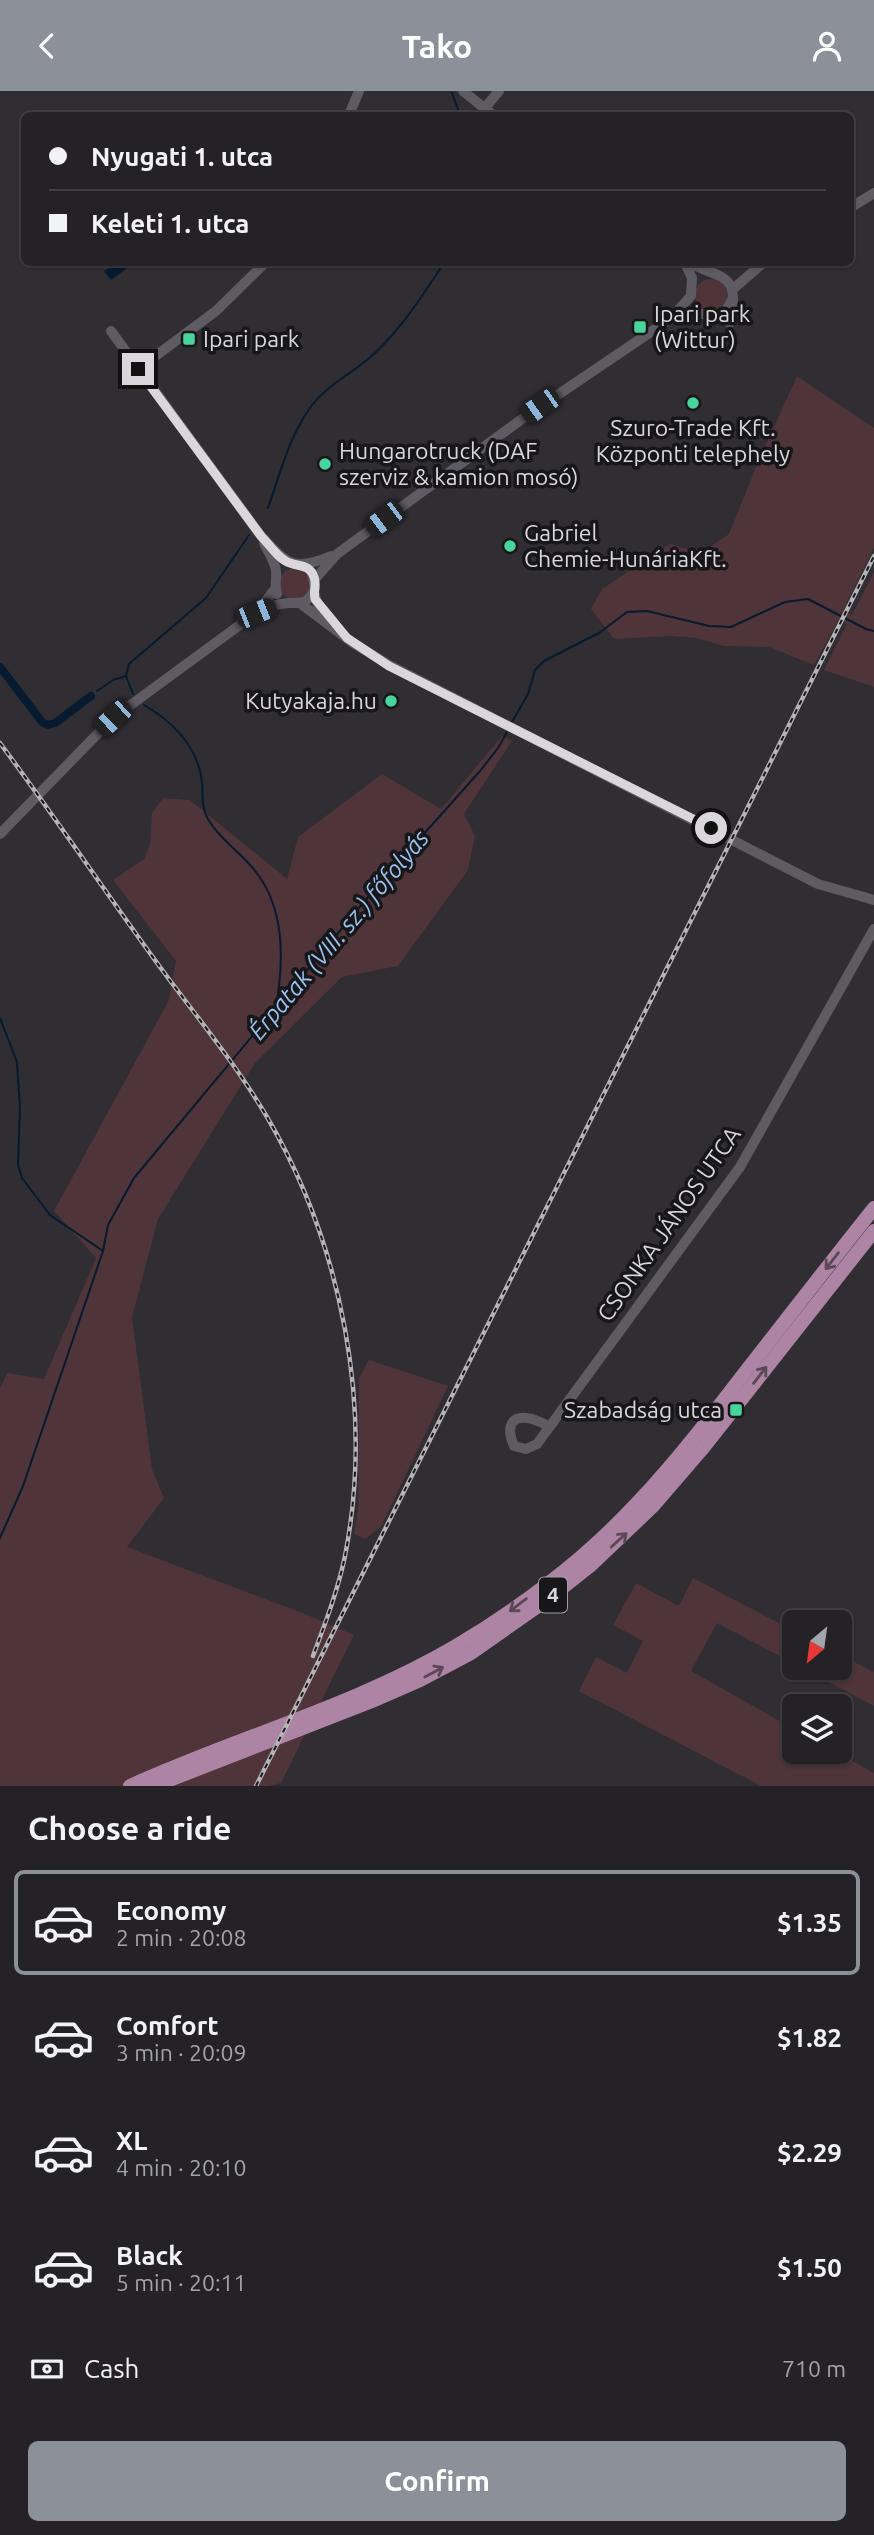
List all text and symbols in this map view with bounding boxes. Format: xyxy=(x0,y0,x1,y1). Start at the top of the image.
icon: back xyxy=(28,27,66,65)
icon: person xyxy=(808,27,846,65)
text: Tako xyxy=(402,28,472,64)
text: Nyugati 1. utca xyxy=(91,142,273,171)
text: Keleti 1. utca xyxy=(91,209,249,238)
place label: Ipari park (Wittur) xyxy=(654,301,751,353)
marker: Ipari park (Wittur) xyxy=(632,319,648,335)
place label: Ipari park xyxy=(203,326,300,351)
marker: Ipari park xyxy=(181,331,197,347)
route end xyxy=(122,353,154,385)
car xyxy=(517,385,564,427)
marker: Szuro-Trade Kft. Központi telephely xyxy=(685,395,701,411)
place label: Szuro-Trade Kft. Központi telephely xyxy=(596,415,790,466)
place label: Hungarotruck (DAF szerviz & kamion mosó) xyxy=(339,438,579,490)
marker: Hungarotruck (DAF szerviz & kamion mosó) xyxy=(317,456,333,472)
car xyxy=(361,498,408,540)
place label: Gabriel Chemie-HunáriaKft. xyxy=(524,520,727,571)
marker: Gabriel Chemie-HunáriaKft. xyxy=(502,538,518,554)
car xyxy=(233,595,280,631)
place label: Kutyakaja.hu xyxy=(245,688,377,713)
marker: Kutyakaja.hu xyxy=(383,693,399,709)
car xyxy=(91,696,136,740)
route start xyxy=(695,812,727,844)
water label: Érpatak (VIII. sz.) főfolyás xyxy=(242,824,434,1045)
street label: CSONKA JÁNOS UTCA xyxy=(591,1121,745,1326)
one-way arrow xyxy=(824,1252,839,1270)
one-way arrow xyxy=(753,1366,768,1384)
place label: Szabadság utca xyxy=(564,1397,722,1422)
marker: Szabadság utca xyxy=(728,1402,744,1418)
one-way arrow xyxy=(610,1532,628,1548)
road number: 4 xyxy=(539,1577,567,1613)
one-way arrow xyxy=(509,1598,528,1613)
north arrow xyxy=(782,1610,852,1680)
map controls xyxy=(782,1610,852,1764)
one-way arrow xyxy=(424,1665,444,1679)
button: layers xyxy=(782,1694,852,1764)
text: Choose a ride xyxy=(28,1810,231,1846)
icon: car xyxy=(32,1891,95,1954)
text: Economy xyxy=(116,1896,226,1925)
text: $1.35 xyxy=(777,1908,842,1937)
text: 2 min · 20:08 xyxy=(116,1925,247,1950)
icon: car xyxy=(32,2006,95,2069)
text: Comfort xyxy=(116,2011,219,2040)
text: $1.82 xyxy=(777,2023,842,2052)
text: 3 min · 20:09 xyxy=(116,2040,247,2065)
icon: car xyxy=(32,2121,95,2184)
text: XL xyxy=(116,2126,147,2155)
text: $2.29 xyxy=(777,2138,842,2167)
text: 4 min · 20:10 xyxy=(116,2155,247,2180)
icon: car xyxy=(32,2236,95,2299)
text: Black xyxy=(116,2241,183,2270)
text: $1.50 xyxy=(777,2253,842,2282)
text: 5 min · 20:11 xyxy=(116,2270,247,2295)
icon: cash xyxy=(28,2350,66,2388)
text: Cash xyxy=(84,2354,139,2383)
text: 710 m xyxy=(782,2356,846,2381)
button: Confirm xyxy=(28,2441,846,2521)

